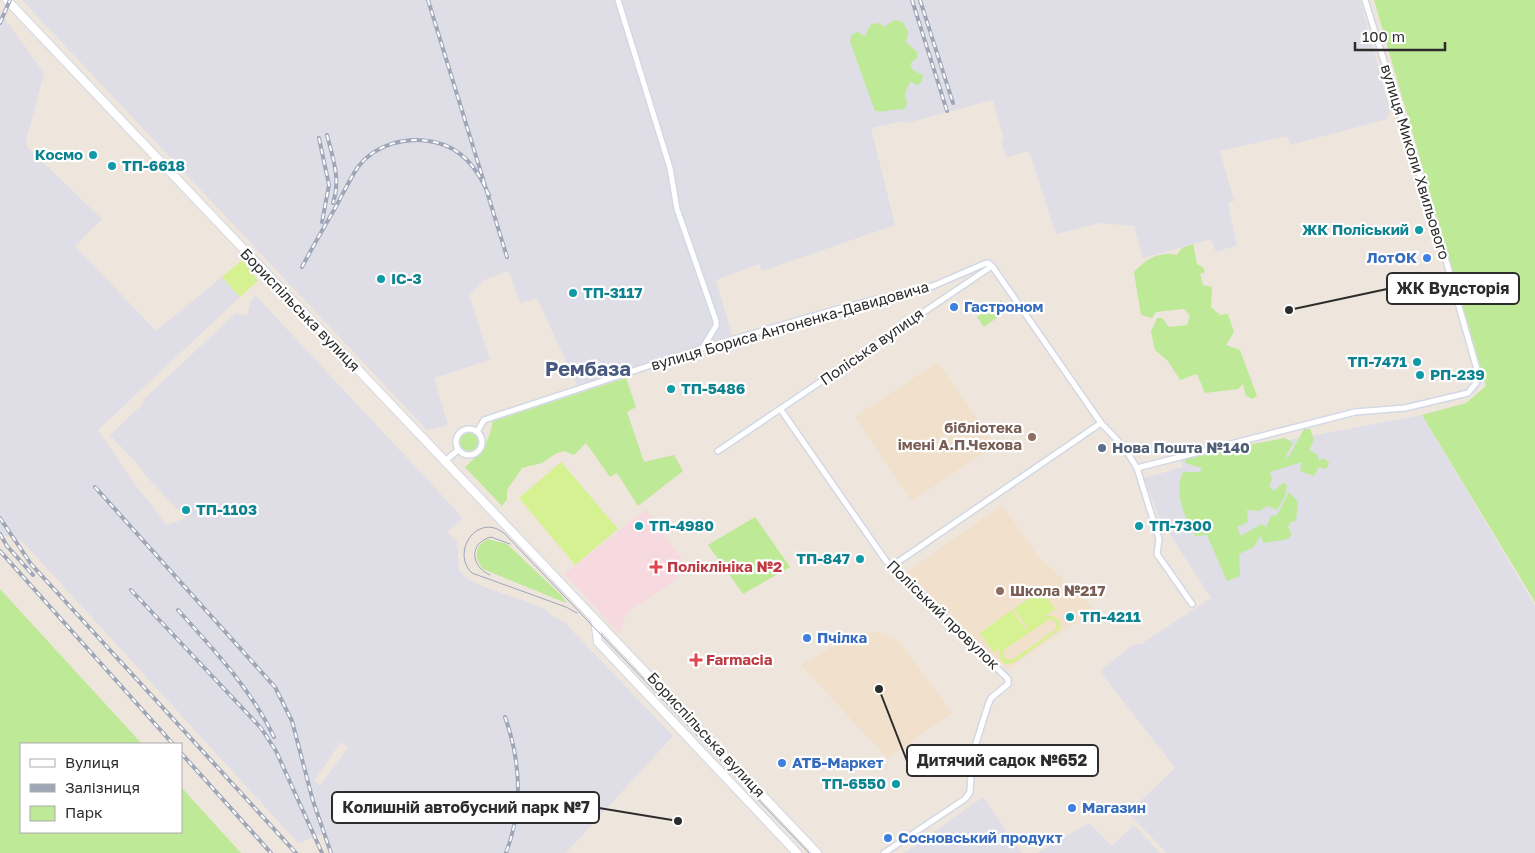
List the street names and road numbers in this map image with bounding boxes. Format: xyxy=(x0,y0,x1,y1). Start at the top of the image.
street label: вулиця Миколи Хвильового xyxy=(1378,62,1454,262)
street label: Бориспільська вулиця xyxy=(237,244,364,375)
street label: вулиця Бориса Антоненка-Давидовича xyxy=(649,277,931,373)
street label: Поліська вулиця xyxy=(816,304,926,389)
street label: Поліський провулок xyxy=(884,556,1004,673)
street label: Бориспільська вулиця xyxy=(644,668,769,801)

